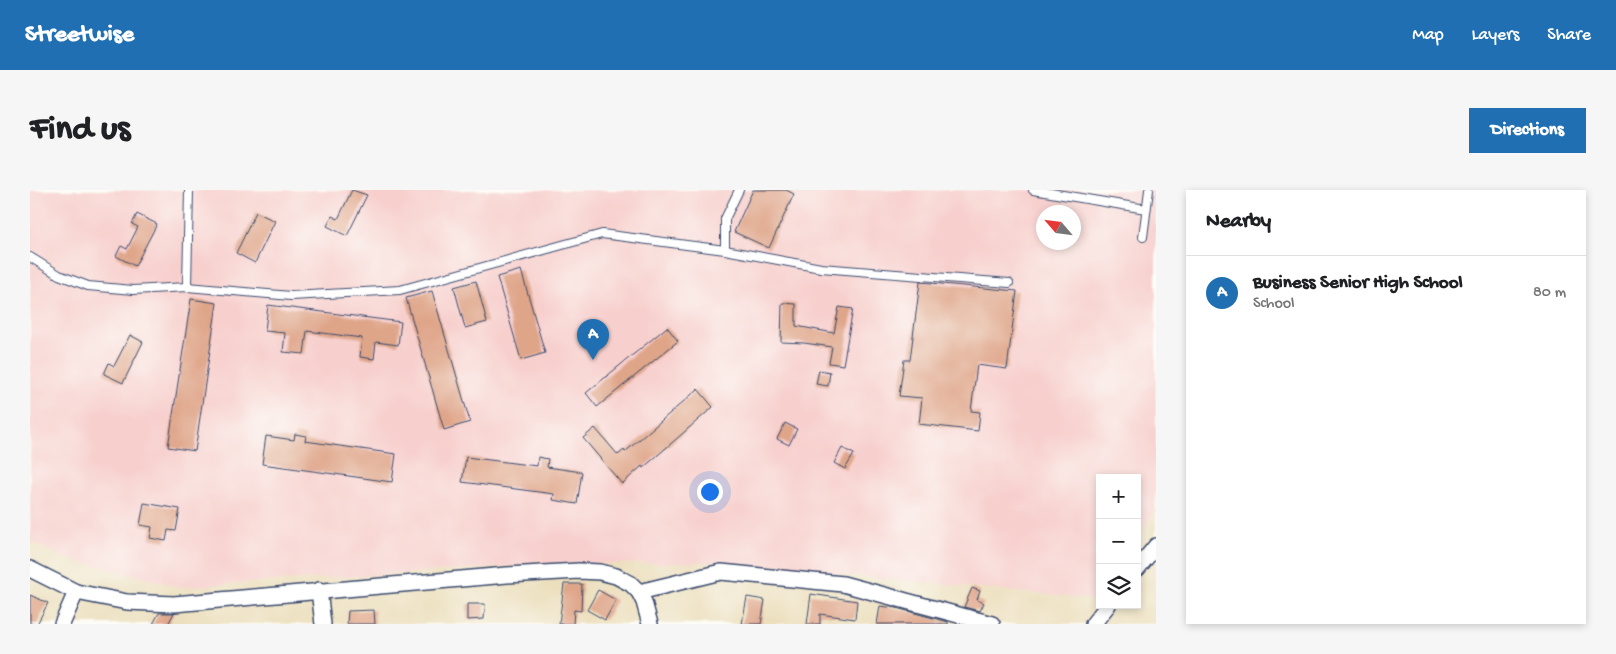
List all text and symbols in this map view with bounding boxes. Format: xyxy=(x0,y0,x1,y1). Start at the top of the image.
text: Streetwise xyxy=(25,21,134,50)
text: Map xyxy=(1412,25,1444,46)
text: Layers xyxy=(1472,25,1519,46)
text: Share xyxy=(1547,25,1591,46)
button: Directions xyxy=(1469,108,1586,153)
text: Find us xyxy=(30,110,130,151)
north arrow xyxy=(1036,205,1081,250)
text: Nearby xyxy=(1206,210,1271,235)
text: Business Senior High School xyxy=(1253,272,1463,295)
text: A xyxy=(1217,284,1227,303)
text: 80 m xyxy=(1533,284,1566,303)
text: School xyxy=(1253,295,1295,314)
pin: A xyxy=(577,319,609,360)
map controls xyxy=(1096,474,1141,609)
button: + xyxy=(1096,474,1141,519)
your location xyxy=(697,479,723,505)
button: − xyxy=(1096,519,1141,564)
button: layers xyxy=(1096,564,1141,609)

